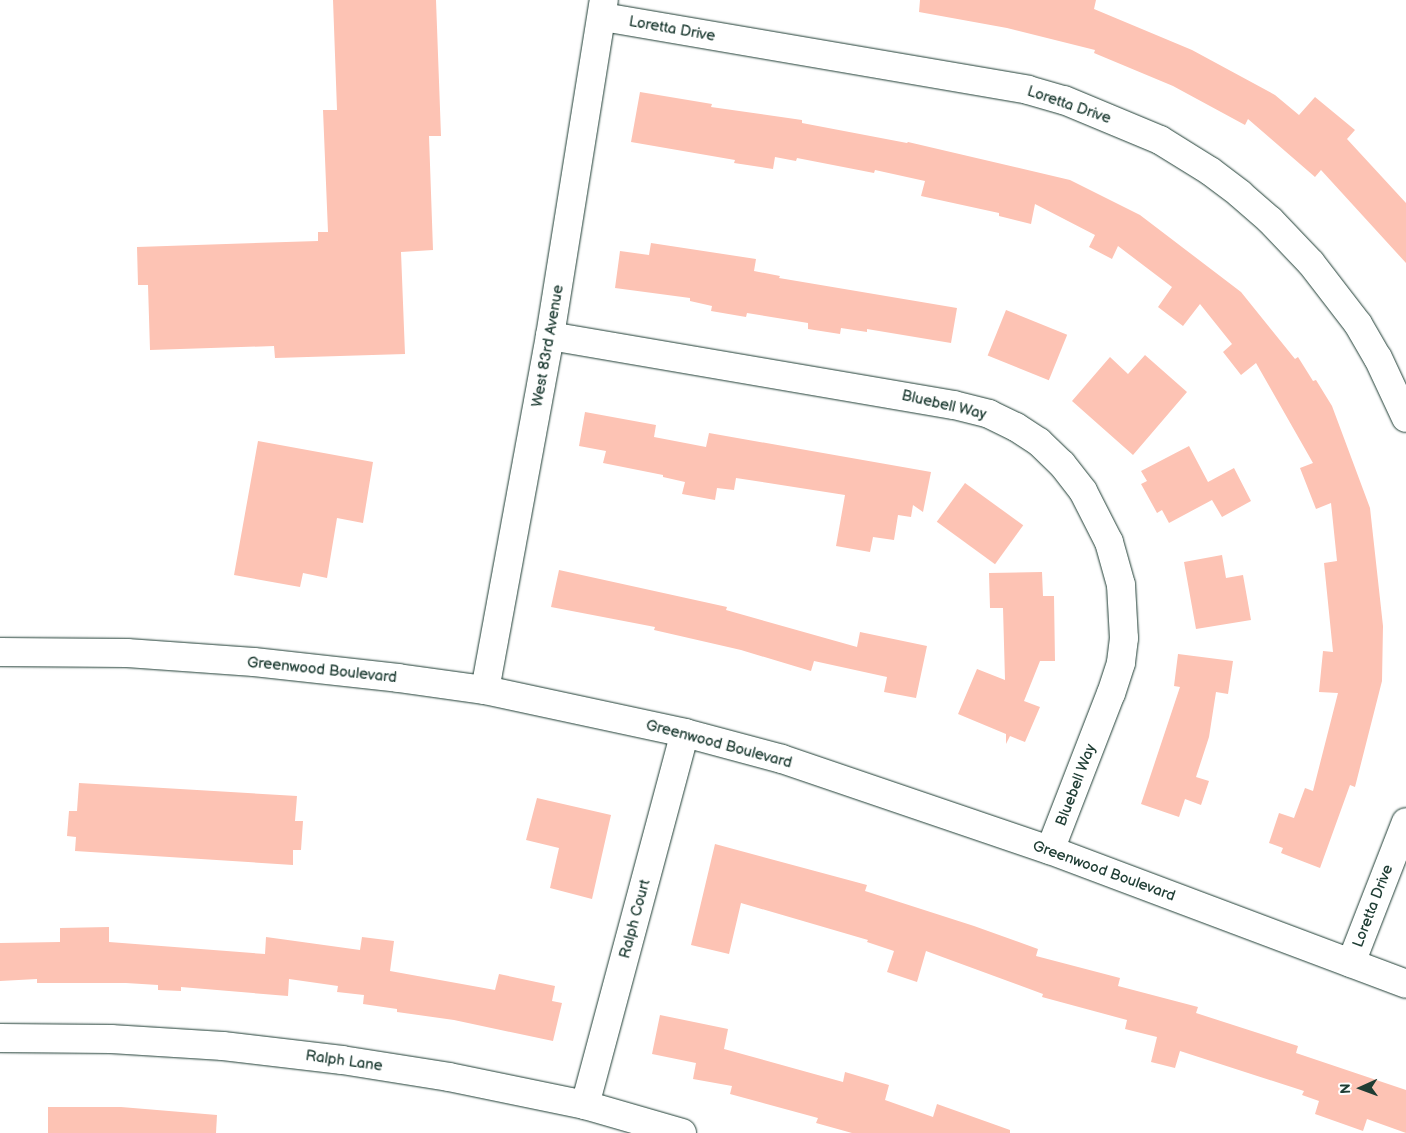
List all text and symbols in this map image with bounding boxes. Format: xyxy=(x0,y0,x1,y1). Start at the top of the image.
street label: Loretta Drive xyxy=(627,13,717,45)
street label: Loretta Drive xyxy=(1025,82,1113,128)
street label: West 83rd Avenue xyxy=(528,283,568,409)
street label: Bluebell Way xyxy=(900,386,988,424)
street label: Greenwood Boulevard xyxy=(246,653,398,687)
street label: Greenwood Boulevard xyxy=(644,716,794,772)
street label: Bluebell Way xyxy=(1052,741,1100,829)
street label: Greenwood Boulevard xyxy=(1030,837,1178,905)
street label: Loretta Drive xyxy=(1349,862,1397,950)
street label: Ralph Court xyxy=(616,877,654,961)
street label: Ralph Lane xyxy=(304,1047,384,1075)
north arrow xyxy=(1336,1063,1386,1113)
text: N xyxy=(1337,1083,1354,1094)

